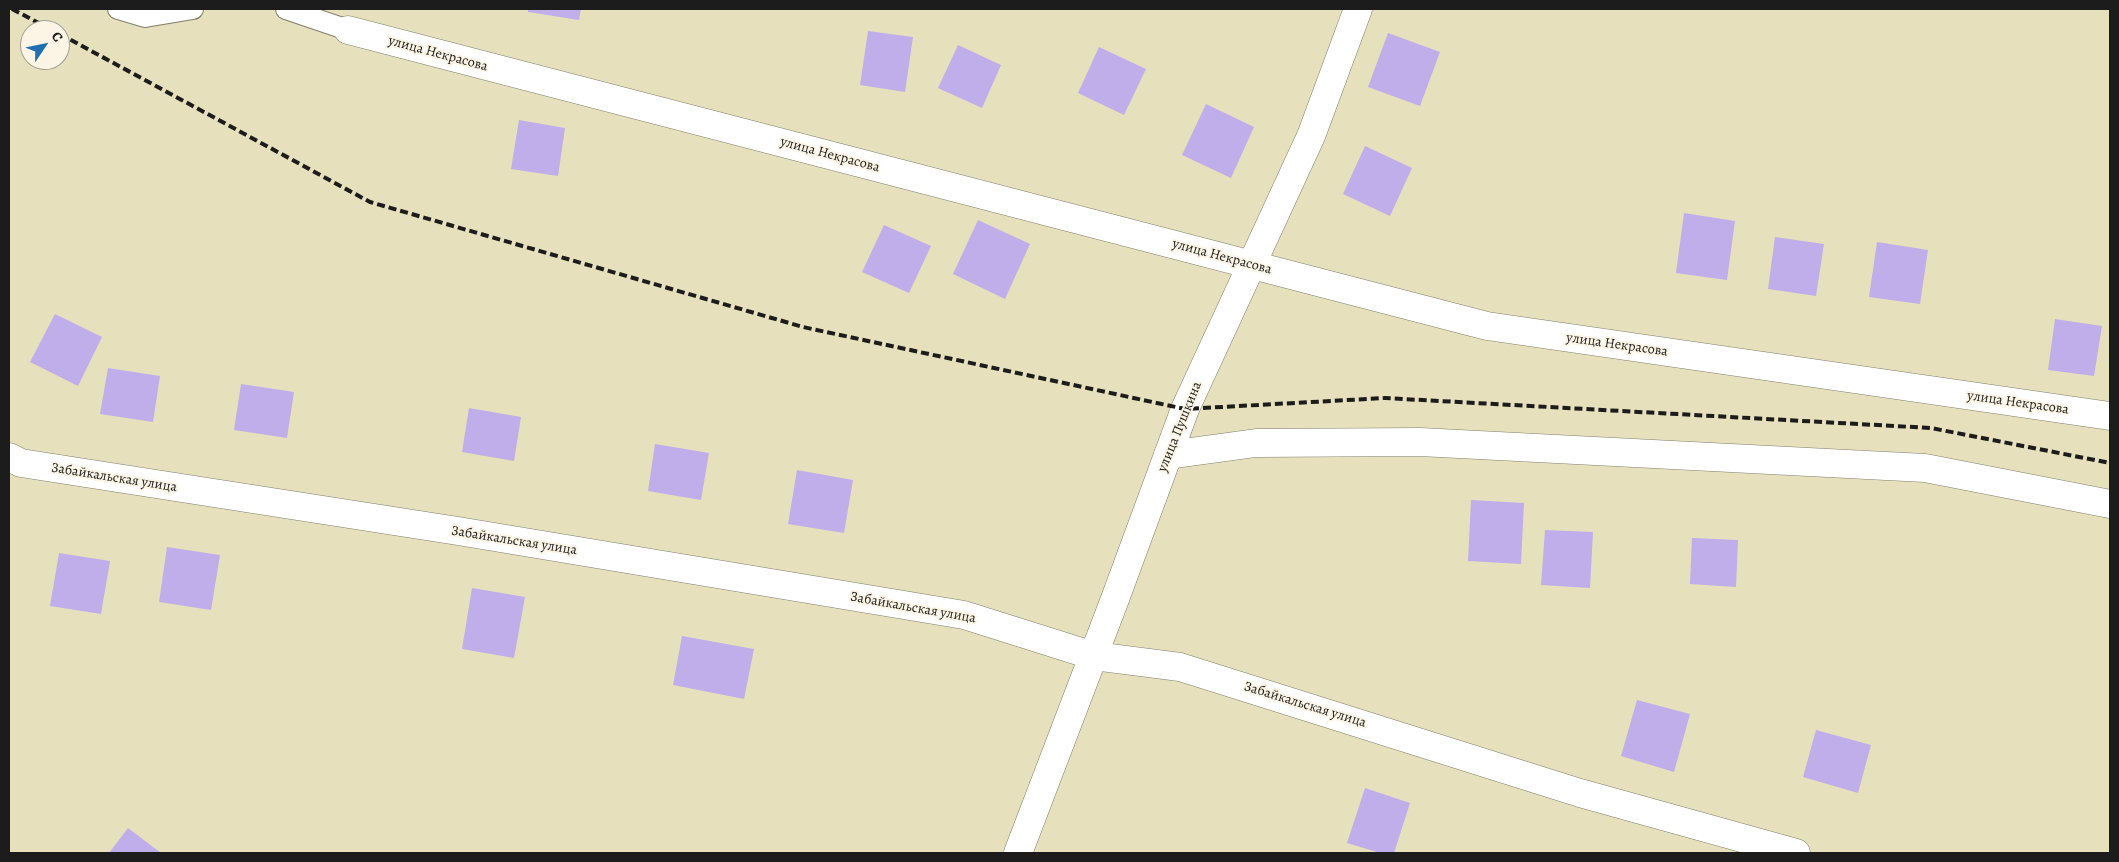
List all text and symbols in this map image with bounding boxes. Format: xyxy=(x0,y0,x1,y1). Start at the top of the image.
north arrow xyxy=(20,20,70,70)
text: С xyxy=(47,28,67,46)
street label: улица Некрасова xyxy=(386,33,490,75)
street label: улица Некрасова xyxy=(778,134,882,176)
street label: улица Некрасова xyxy=(1170,236,1274,278)
street label: улица Некрасова xyxy=(1565,330,1669,360)
street label: улица Пушкина xyxy=(1154,379,1206,475)
street label: улица Некрасова xyxy=(1966,388,2070,418)
street label: Забайкальская улица xyxy=(50,460,178,496)
street label: Забайкальская улица xyxy=(450,523,578,559)
street label: Забайкальская улица xyxy=(849,589,977,627)
street label: Забайкальская улица xyxy=(1242,678,1368,732)

